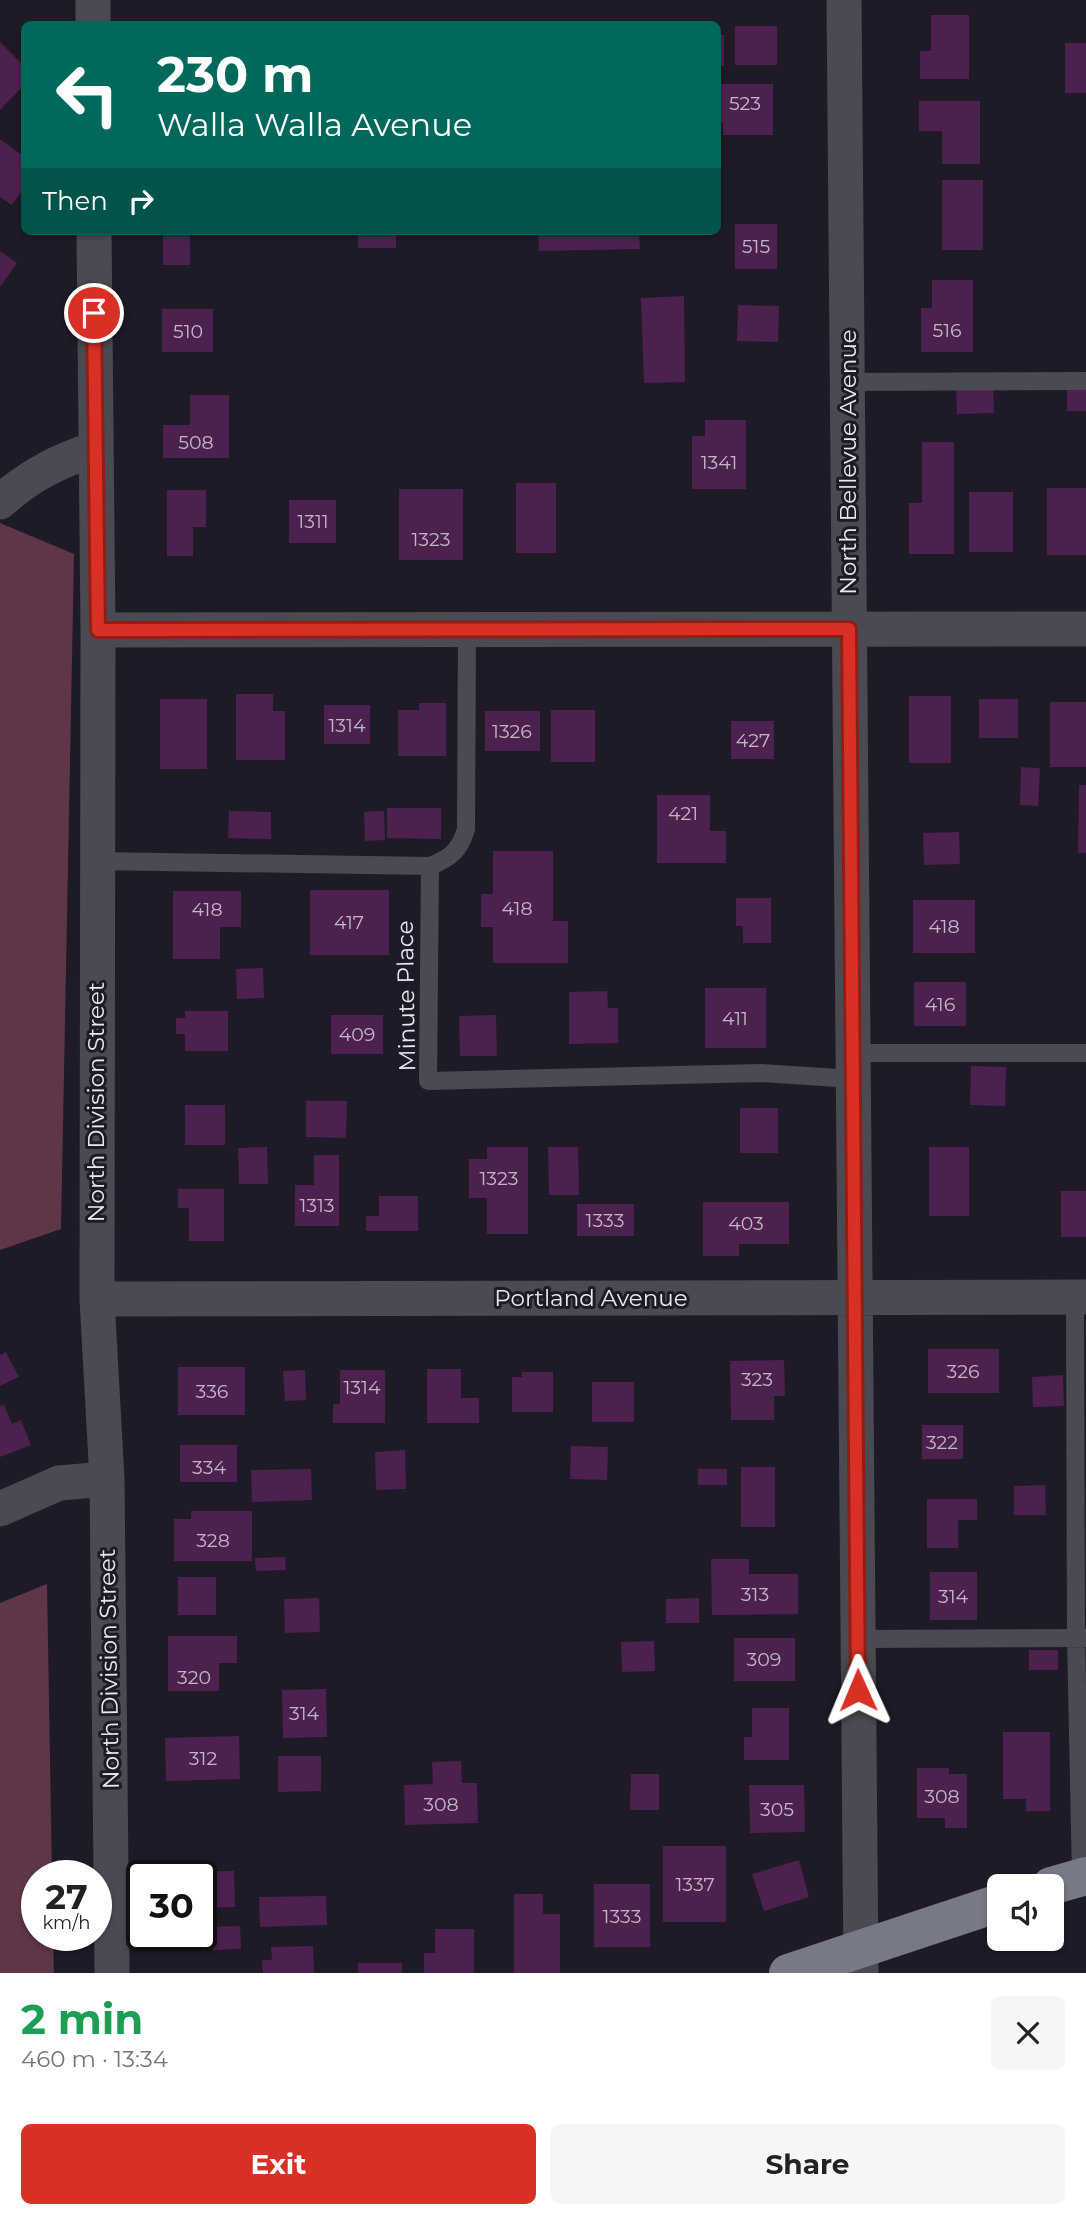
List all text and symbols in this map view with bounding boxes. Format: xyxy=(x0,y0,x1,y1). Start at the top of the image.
text: 230 m xyxy=(157,45,313,104)
icon: left xyxy=(42,49,133,140)
house number: 523 xyxy=(729,92,761,115)
text: Walla Walla Avenue xyxy=(157,105,472,144)
icon: right xyxy=(122,182,160,220)
text: Then xyxy=(42,185,108,217)
house number: 515 xyxy=(742,235,770,258)
pin xyxy=(64,283,124,343)
icon: arrive xyxy=(75,294,113,332)
house number: 516 xyxy=(932,319,962,342)
house number: 510 xyxy=(173,320,203,343)
street label: North Bellevue Avenue xyxy=(834,329,862,595)
house number: 508 xyxy=(178,431,214,454)
house number: 1341 xyxy=(701,451,737,474)
house number: 1311 xyxy=(297,510,329,533)
house number: 1323 xyxy=(412,528,451,551)
house number: 1314 xyxy=(329,714,366,737)
house number: 1326 xyxy=(492,720,532,743)
house number: 427 xyxy=(736,729,770,752)
house number: 421 xyxy=(668,802,698,825)
house number: 418 xyxy=(501,897,533,920)
house number: 418 xyxy=(191,898,223,921)
house number: 417 xyxy=(334,911,364,934)
house number: 418 xyxy=(928,915,960,938)
street label: Minute Place xyxy=(391,920,421,1072)
street label: North Division Street xyxy=(82,982,110,1222)
house number: 416 xyxy=(925,993,955,1016)
house number: 411 xyxy=(722,1007,748,1030)
house number: 409 xyxy=(339,1023,375,1046)
house number: 1323 xyxy=(480,1167,519,1190)
house number: 1313 xyxy=(299,1194,335,1217)
house number: 1333 xyxy=(586,1209,624,1232)
house number: 403 xyxy=(728,1212,764,1235)
street label: Portland Avenue xyxy=(494,1284,688,1312)
house number: 326 xyxy=(947,1360,979,1383)
house number: 323 xyxy=(741,1368,773,1391)
house number: 1314 xyxy=(344,1376,381,1399)
house number: 336 xyxy=(196,1380,228,1403)
house number: 322 xyxy=(926,1431,958,1454)
house number: 334 xyxy=(192,1456,226,1479)
house number: 328 xyxy=(196,1529,230,1552)
street label: North Division Street xyxy=(93,1549,125,1789)
house number: 313 xyxy=(741,1583,769,1606)
house number: 314 xyxy=(938,1585,969,1608)
house number: 309 xyxy=(747,1648,781,1671)
position arrow xyxy=(821,1653,895,1727)
house number: 320 xyxy=(177,1666,211,1689)
house number: 314 xyxy=(289,1702,320,1725)
house number: 312 xyxy=(189,1747,217,1770)
house number: 308 xyxy=(924,1785,960,1808)
house number: 308 xyxy=(423,1793,459,1816)
house number: 305 xyxy=(760,1798,794,1821)
speed limit sign: 30 xyxy=(126,1860,217,1951)
house number: 1337 xyxy=(675,1873,715,1896)
map controls xyxy=(987,1874,1064,1951)
button: sound xyxy=(987,1874,1064,1951)
text: 27 xyxy=(45,1875,88,1918)
house number: 1333 xyxy=(603,1905,641,1928)
text: km/h xyxy=(42,1912,91,1934)
text: 2 min xyxy=(21,1993,143,2045)
button: close xyxy=(991,1996,1065,2070)
text: 460 m · 13:34 xyxy=(21,2045,168,2073)
button: Exit xyxy=(21,2124,536,2204)
button: Share xyxy=(550,2124,1065,2204)

